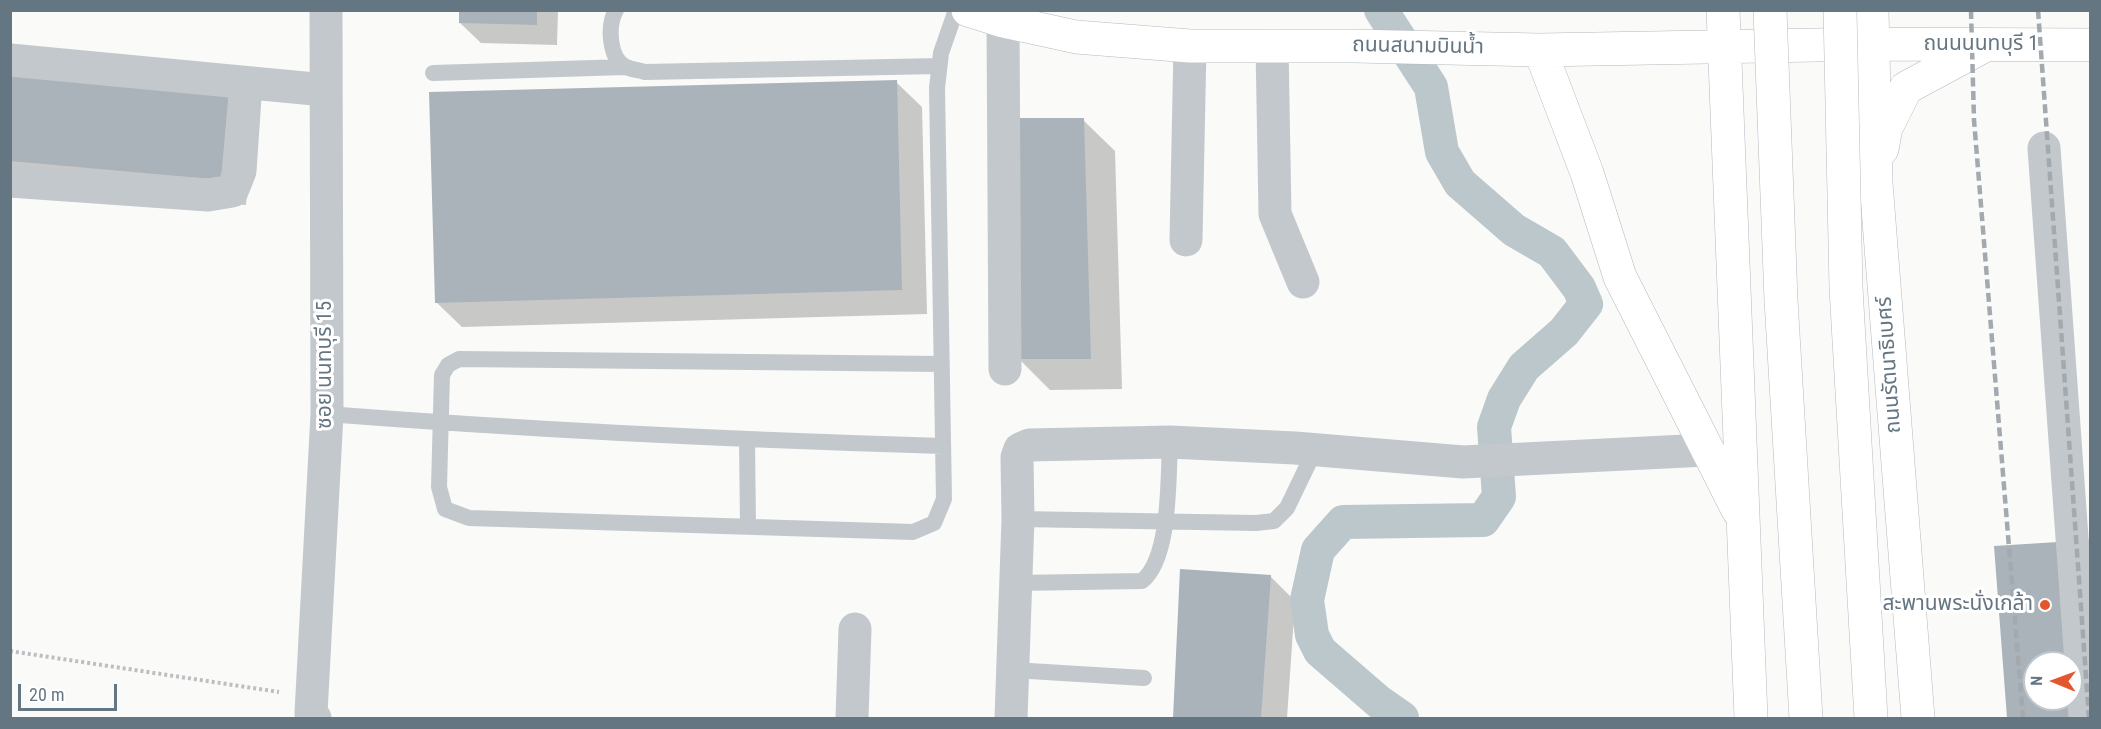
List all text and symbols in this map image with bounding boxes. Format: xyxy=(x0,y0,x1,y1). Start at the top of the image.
street label: ถนนนนทบุรี 1 xyxy=(1923,32,2039,58)
street label: ถนนสนามบินน้ำ xyxy=(1352,33,1484,61)
street label: ถนนรัตนาธิเบศร์ xyxy=(1873,296,1907,434)
street label: ซอย นนทบุรี 15 xyxy=(313,301,339,429)
place label: สะพานพระนั่งเกล้า xyxy=(1882,592,2033,618)
marker: สะพานพระนั่งเกล้า xyxy=(2038,598,2052,612)
north arrow xyxy=(2023,651,2083,711)
scale bar xyxy=(21,672,120,710)
text: N xyxy=(2027,676,2046,686)
text: 20 m xyxy=(29,684,64,705)

